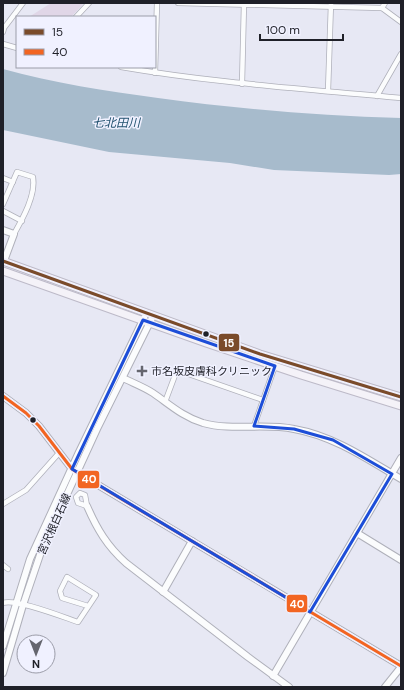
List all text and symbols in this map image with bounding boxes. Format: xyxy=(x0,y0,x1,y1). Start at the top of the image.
legend xyxy=(16,16,156,68)
scale bar xyxy=(260,16,343,42)
text: 100 m xyxy=(266,22,300,38)
text: 15 xyxy=(52,24,63,40)
text: 40 xyxy=(52,44,68,60)
water label: 七北田川 xyxy=(92,115,142,131)
unlabelled marker xyxy=(201,329,211,339)
line badge: 15 xyxy=(218,333,240,352)
text: 15 xyxy=(224,336,235,350)
place label: 市名坂皮膚科クリニック xyxy=(151,364,272,378)
marker: 市名坂皮膚科クリニック xyxy=(136,365,148,377)
unlabelled marker xyxy=(28,415,38,425)
line badge: 40 xyxy=(77,470,100,489)
text: 40 xyxy=(82,472,97,486)
street label: 宮沢根白石線 xyxy=(34,491,74,557)
line badge: 40 xyxy=(286,594,308,613)
text: 40 xyxy=(290,597,305,611)
north arrow xyxy=(16,634,56,674)
text: N xyxy=(32,657,40,671)

